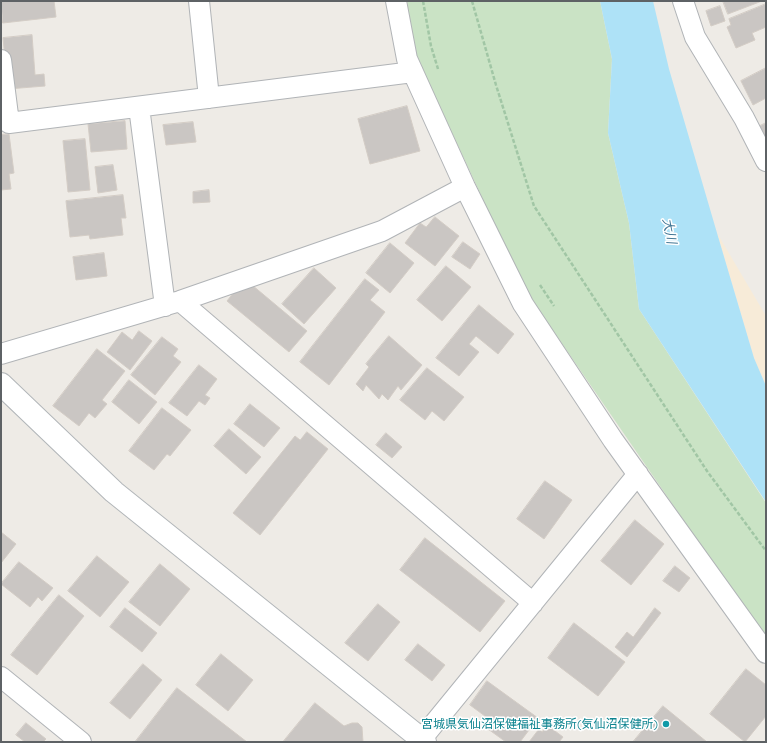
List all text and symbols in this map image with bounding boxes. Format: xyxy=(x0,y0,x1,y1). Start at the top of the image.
water label: 大川 xyxy=(659,217,679,245)
place label: 宮城県気仙沼保健福祉事務所(気仙沼保健所) xyxy=(421,717,658,731)
marker: 宮城県気仙沼保健福祉事務所(気仙沼保健所) xyxy=(661,719,671,729)

